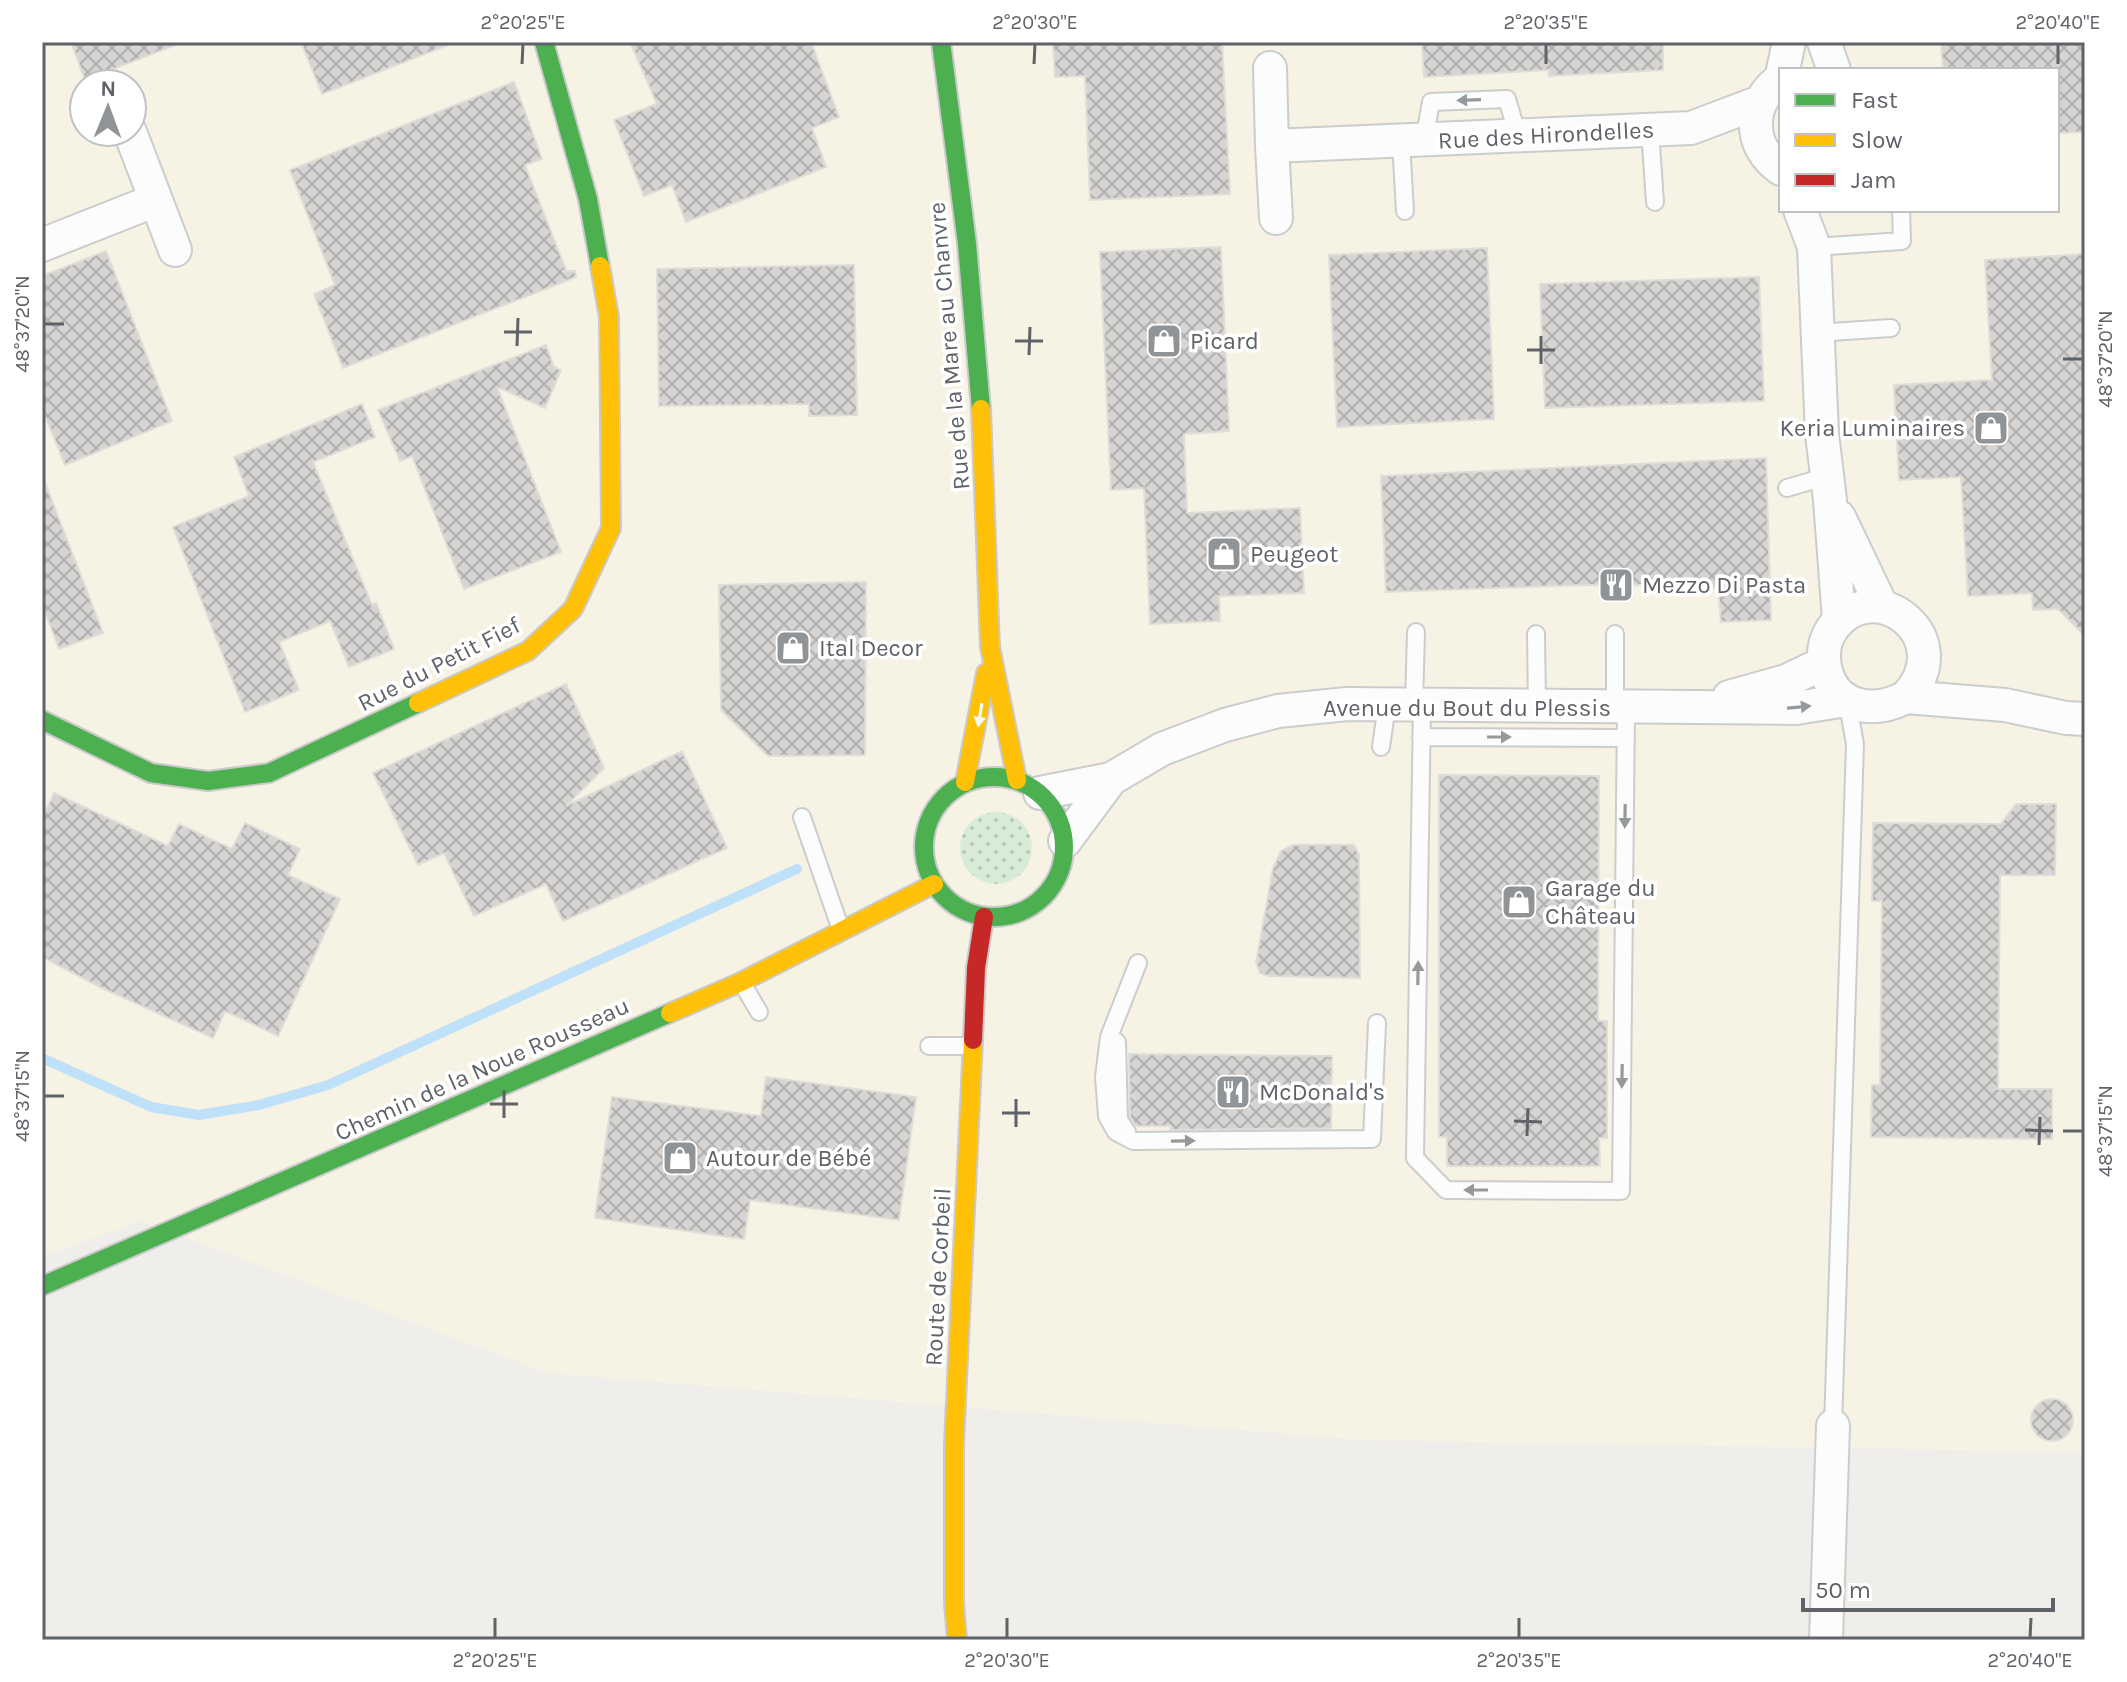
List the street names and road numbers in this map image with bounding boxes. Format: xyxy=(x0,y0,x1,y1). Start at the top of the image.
street label: Rue des Hirondelles xyxy=(1437,115,1655,155)
street label: Rue de la Mare au Chanvre xyxy=(922,201,976,491)
street label: Rue du Petit Fief xyxy=(353,611,526,717)
street label: Avenue du Bout du Plessis xyxy=(1323,694,1611,722)
street label: Chemin de la Noue Rousseau xyxy=(331,991,633,1147)
street label: Route de Corbeil xyxy=(919,1187,957,1367)

